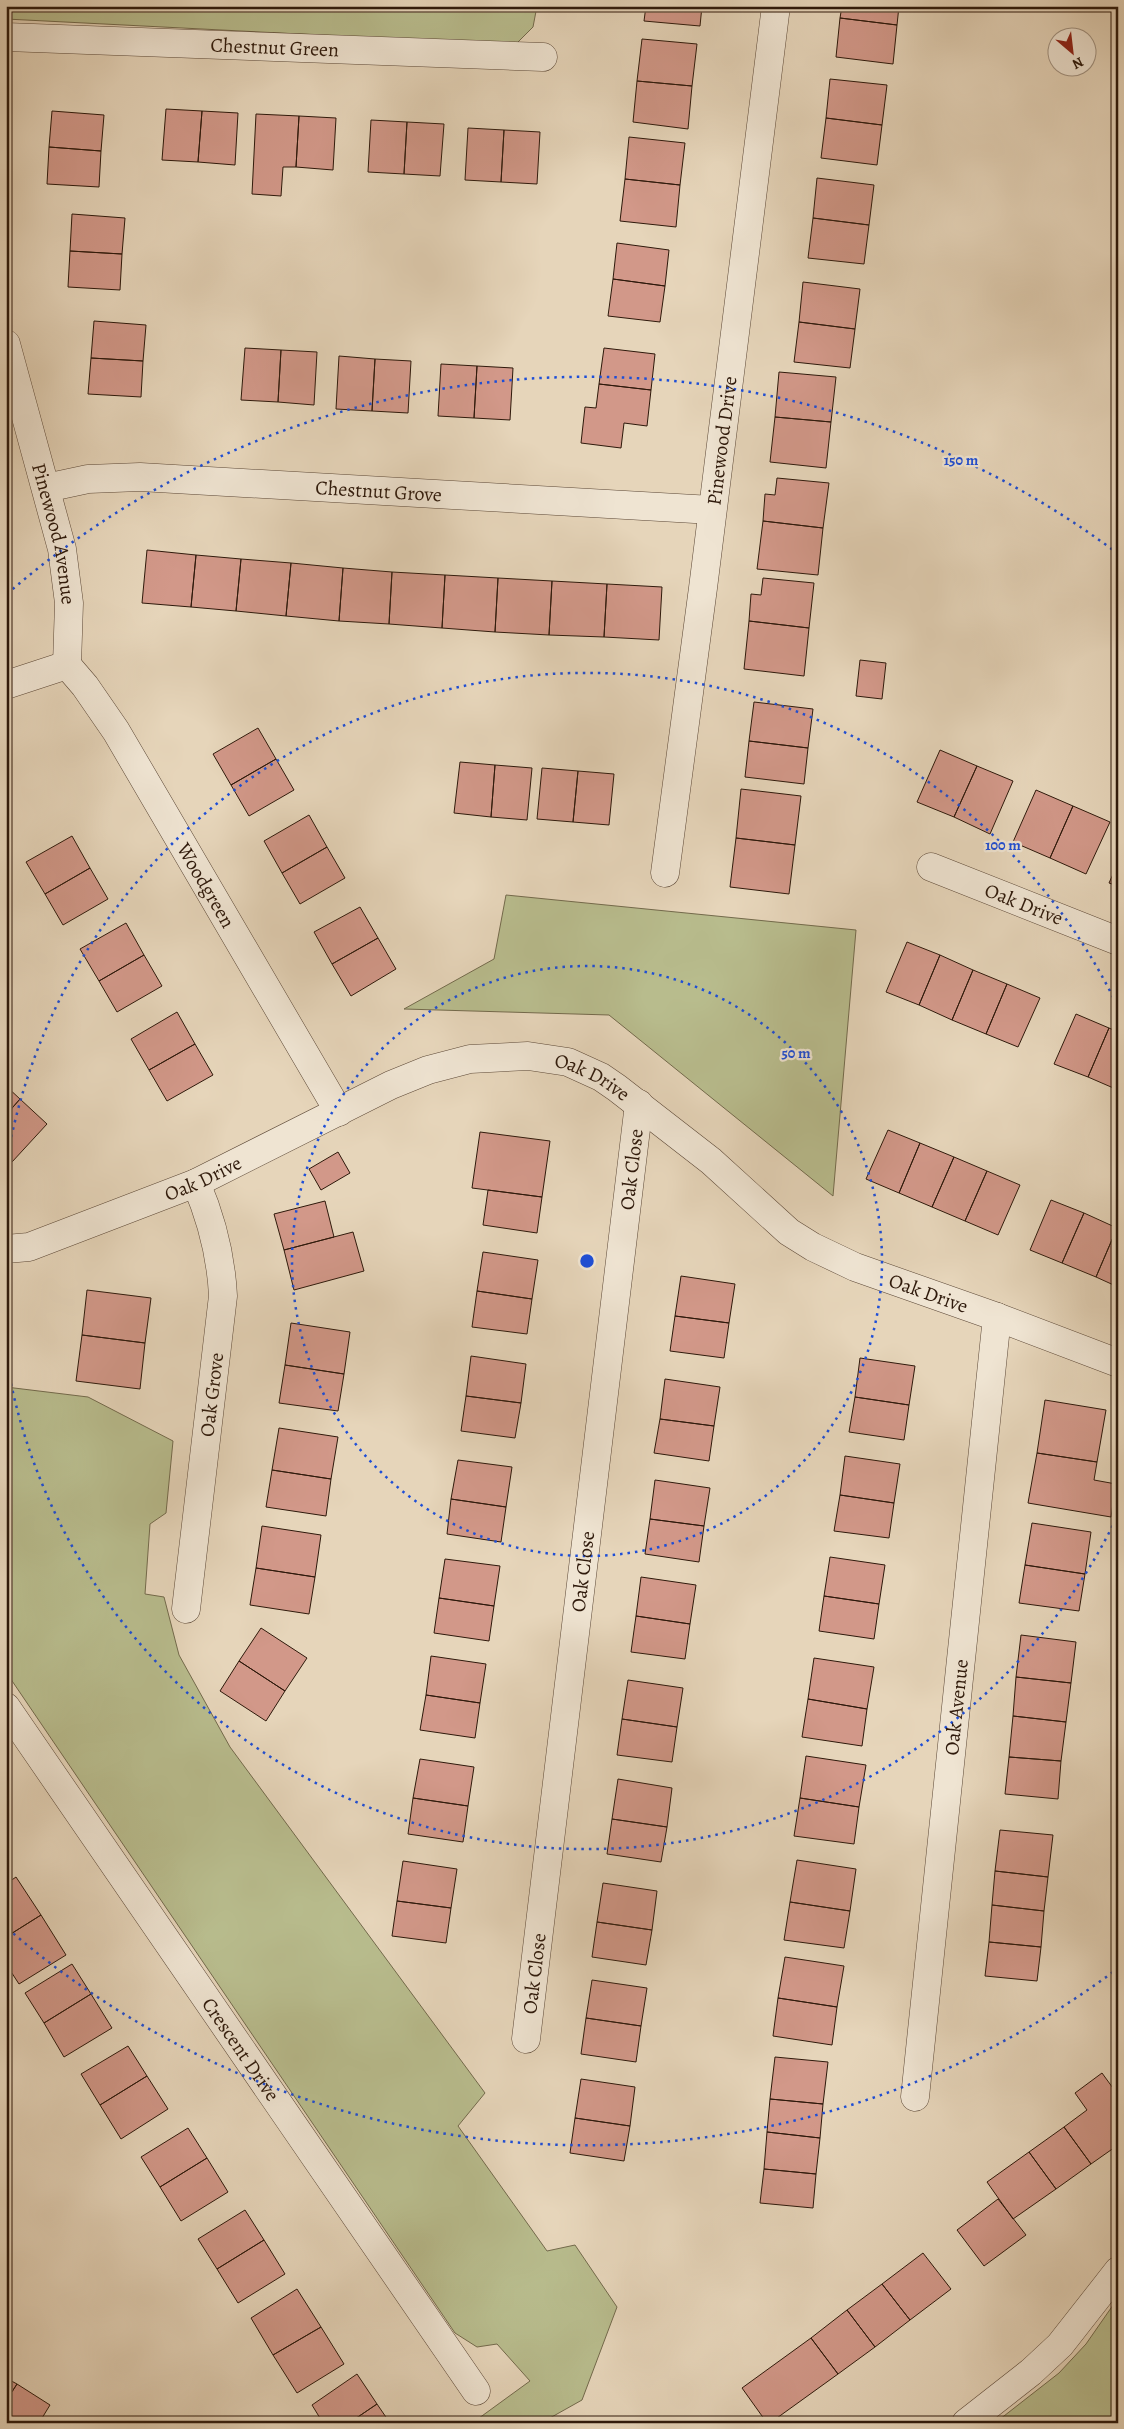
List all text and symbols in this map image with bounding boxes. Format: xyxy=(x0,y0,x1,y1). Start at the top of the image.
north arrow xyxy=(1046,28,1096,78)
street label: Chestnut Green xyxy=(210,31,340,63)
text: N xyxy=(1069,52,1087,74)
street label: Pinewood Drive xyxy=(700,375,743,507)
text: 150 m xyxy=(944,450,979,470)
street label: Pinewood Avenue xyxy=(26,460,83,606)
street label: Chestnut Grove xyxy=(315,474,443,508)
text: 100 m xyxy=(985,835,1021,855)
street label: Woodgreen xyxy=(170,837,242,933)
street label: Oak Drive xyxy=(981,876,1067,931)
text: 50 m xyxy=(781,1043,811,1063)
street label: Oak Drive xyxy=(553,1047,636,1107)
street label: Oak Close xyxy=(613,1127,649,1211)
street label: Oak Drive xyxy=(160,1149,246,1207)
centre of rings xyxy=(578,1252,596,1270)
street label: Oak Drive xyxy=(885,1267,972,1319)
street label: Oak Grove xyxy=(193,1351,230,1438)
street label: Oak Close xyxy=(564,1529,601,1613)
street label: Oak Avenue xyxy=(938,1658,974,1757)
street label: Oak Close xyxy=(516,1931,552,2016)
street label: Crescent Drive xyxy=(196,1992,286,2106)

